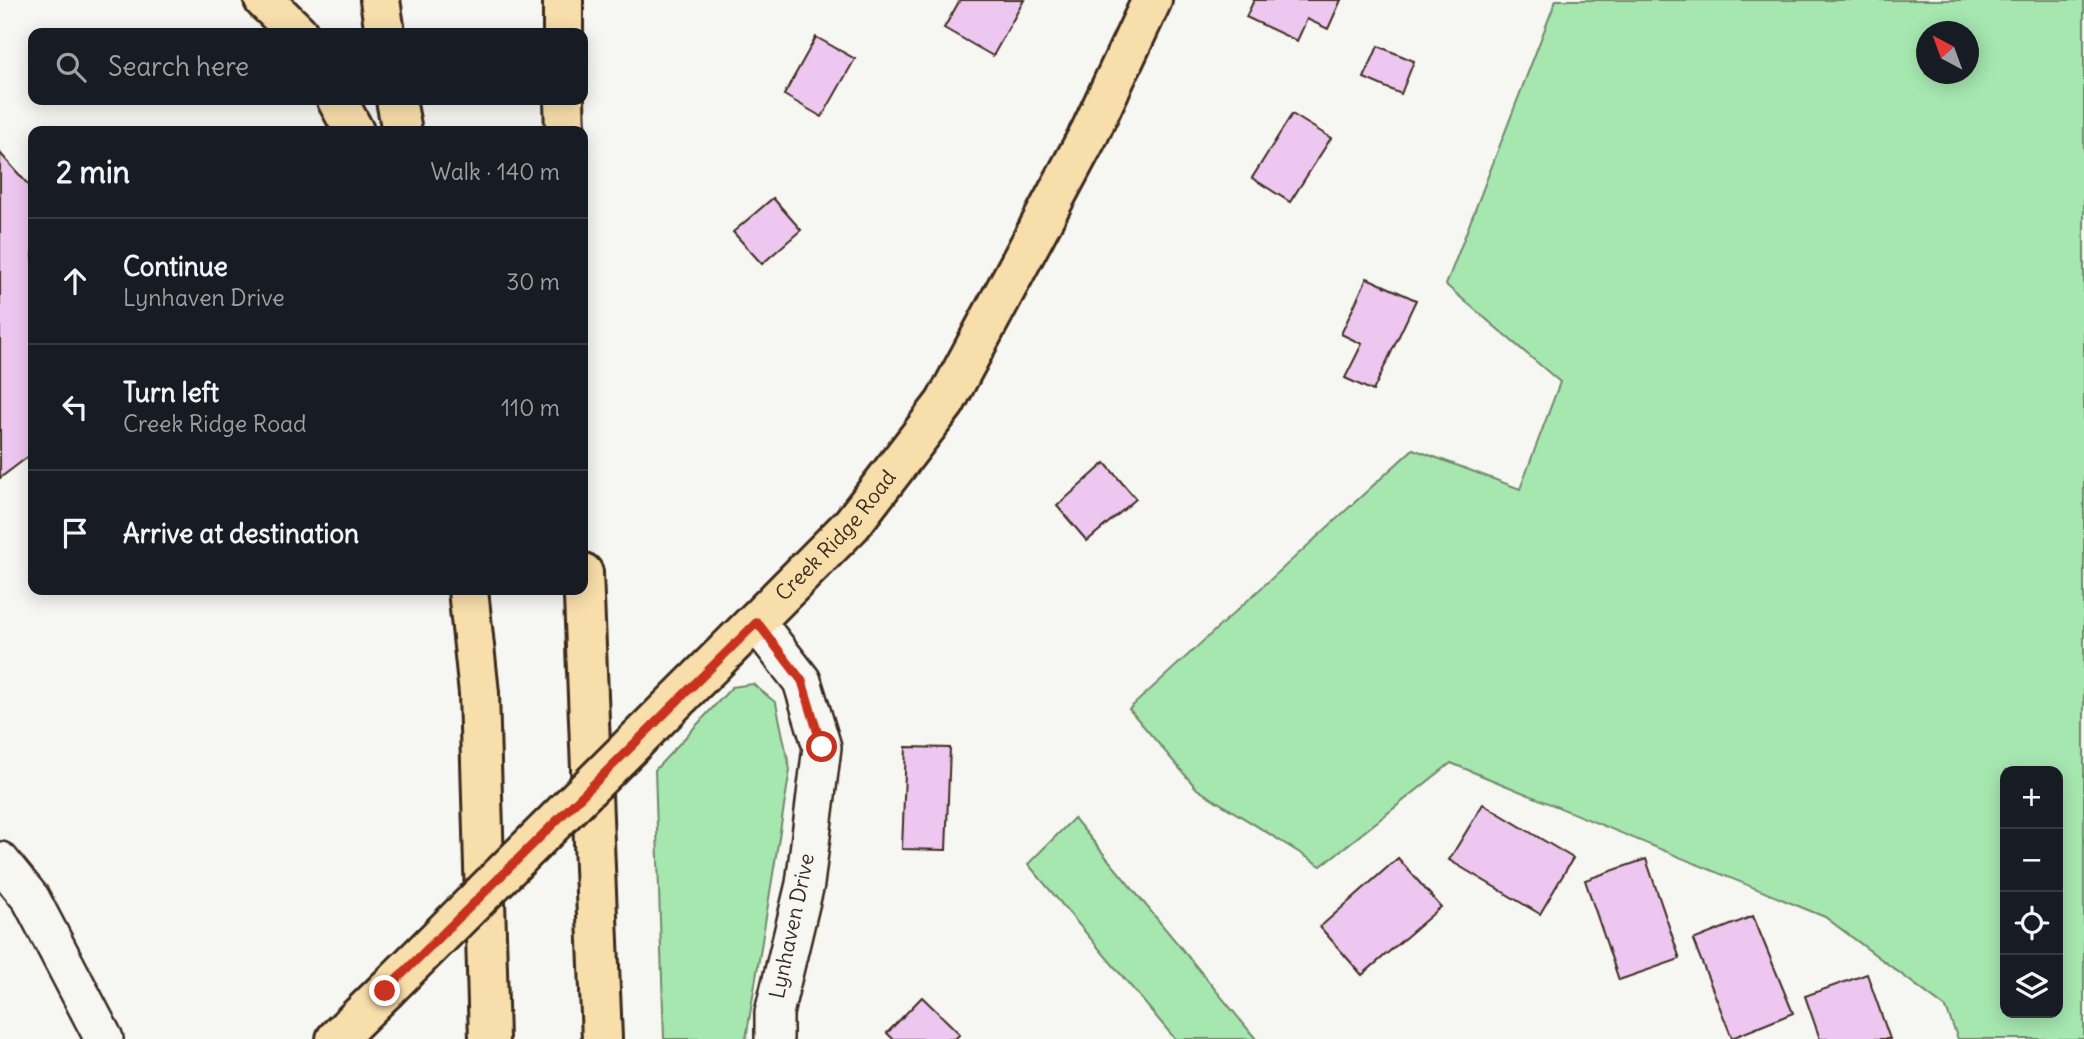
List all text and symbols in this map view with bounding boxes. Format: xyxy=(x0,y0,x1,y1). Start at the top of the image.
north arrow xyxy=(1916,21,1979,84)
search box xyxy=(28,28,588,105)
icon: search xyxy=(52,48,90,86)
text: Search here xyxy=(108,50,249,83)
text: 2 min xyxy=(56,153,130,191)
text: Walk · 140 m xyxy=(431,157,560,186)
text: Continue xyxy=(123,250,228,283)
icon: ahead xyxy=(56,262,94,300)
text: 30 m xyxy=(506,267,560,296)
text: Lynhaven Drive xyxy=(123,283,285,312)
text: Turn left xyxy=(123,376,219,409)
icon: left xyxy=(56,388,94,426)
text: 110 m xyxy=(501,393,560,422)
text: Creek Ridge Road xyxy=(123,409,307,438)
street label: Creek Ridge Road xyxy=(769,464,902,607)
icon: arrive xyxy=(56,514,94,552)
text: Arrive at destination xyxy=(123,517,359,550)
route start xyxy=(806,731,837,762)
map controls xyxy=(2000,766,2063,1018)
button: + xyxy=(2000,766,2063,829)
button: − xyxy=(2000,829,2063,892)
street label: Lynhaven Drive xyxy=(763,851,820,1001)
button: locate xyxy=(2000,892,2063,955)
button: layers xyxy=(2000,955,2063,1018)
route end xyxy=(369,975,400,1006)

